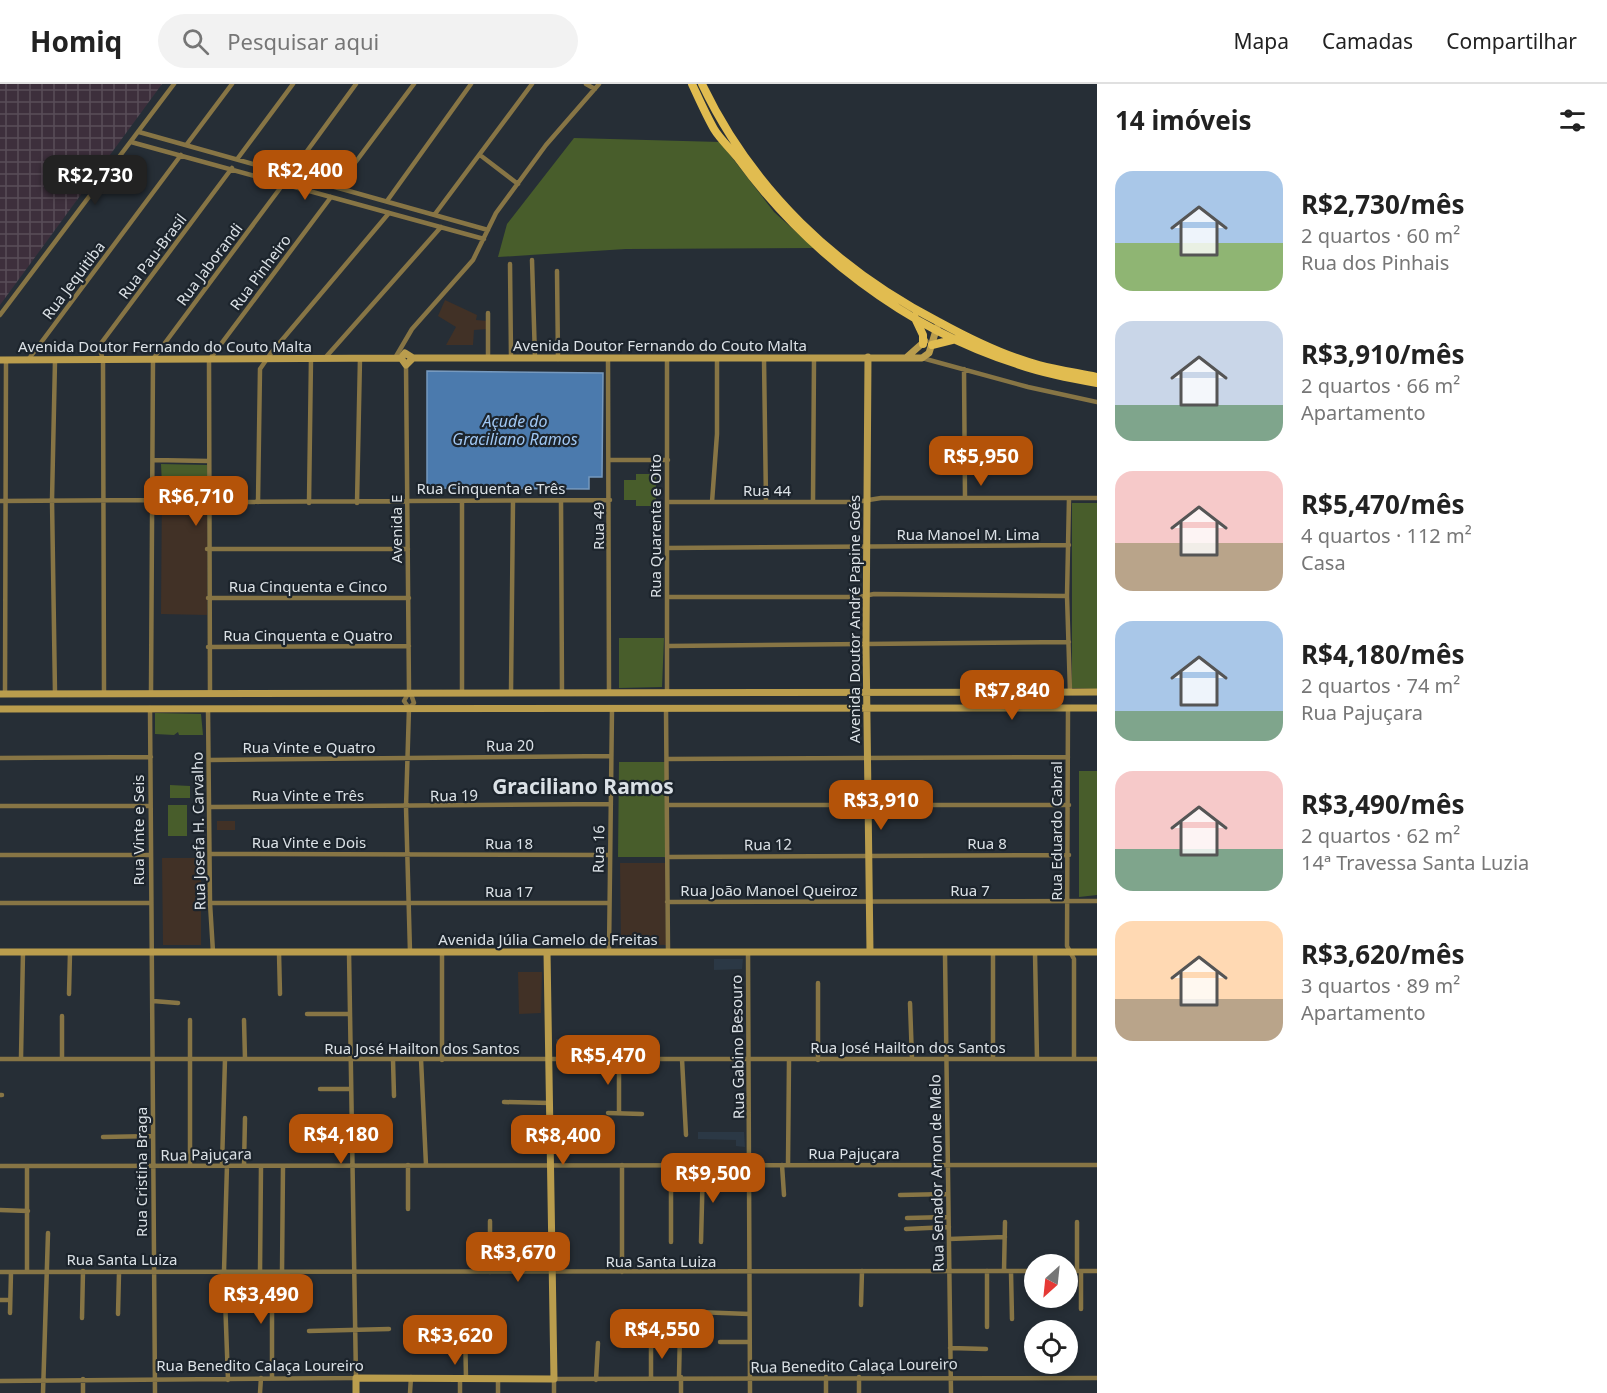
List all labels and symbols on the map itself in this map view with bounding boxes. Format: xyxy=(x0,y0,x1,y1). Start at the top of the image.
pin: R$2,400 xyxy=(250,150,360,201)
pin: R$2,730 xyxy=(40,155,150,206)
street label: Rua Pau-Brasil xyxy=(113,209,191,303)
street label: Rua Jaborandi xyxy=(171,219,247,309)
street label: Rua Pinheiro xyxy=(225,230,295,314)
street label: Rua Jequitiba xyxy=(37,237,109,323)
street label: Avenida Doutor Fernando do Couto Malta xyxy=(513,335,807,355)
street label: Avenida Doutor Fernando do Couto Malta xyxy=(18,336,312,356)
water label: Açude do Graciliano Ramos xyxy=(452,410,578,450)
pin: R$5,950 xyxy=(926,436,1036,487)
street label: Rua Quarenta e Oito xyxy=(645,454,665,598)
pin: R$6,710 xyxy=(141,476,251,527)
street label: Rua Cinquenta e Três xyxy=(417,478,565,498)
street label: Rua 44 xyxy=(743,480,791,500)
street label: Avenida E xyxy=(386,495,406,563)
street label: Avenida Doutor André Papine Goés xyxy=(844,495,864,743)
street label: Rua 49 xyxy=(588,502,608,550)
street label: Rua Manoel M. Lima xyxy=(896,524,1040,544)
street label: Rua Cinquenta e Cinco xyxy=(229,576,387,596)
street label: Rua Cinquenta e Quatro xyxy=(223,625,393,645)
pin: R$7,840 xyxy=(957,670,1067,721)
street label: Rua 20 xyxy=(486,735,534,755)
street label: Rua Vinte e Quatro xyxy=(243,737,375,757)
street label: Rua Josefa H. Carvalho xyxy=(187,752,209,910)
street label: Rua Eduardo Cabral xyxy=(1046,761,1066,901)
district label: Graciliano Ramos xyxy=(492,772,674,800)
street label: Rua Vinte e Seis xyxy=(128,775,148,885)
pin: R$3,910 xyxy=(826,780,936,831)
street label: Rua Vinte e Três xyxy=(252,785,364,805)
street label: Rua 19 xyxy=(430,785,478,805)
street label: Rua 16 xyxy=(588,825,608,873)
street label: Rua Vinte e Dois xyxy=(252,832,366,852)
street label: Rua 18 xyxy=(485,833,533,853)
street label: Rua 8 xyxy=(967,833,1007,853)
street label: Rua 12 xyxy=(744,834,792,854)
street label: Rua João Manoel Queiroz xyxy=(680,880,858,900)
street label: Rua 7 xyxy=(950,880,990,900)
street label: Rua 17 xyxy=(485,881,533,901)
street label: Avenida Júlia Camelo de Freitas xyxy=(438,929,658,949)
street label: Rua Gabino Besouro xyxy=(726,975,748,1119)
pin: R$5,470 xyxy=(553,1035,663,1086)
street label: Rua José Hailton dos Santos xyxy=(810,1037,1006,1057)
street label: Rua José Hailton dos Santos xyxy=(324,1038,520,1058)
street label: Rua Senador Arnon de Melo xyxy=(924,1074,948,1272)
street label: Rua Cristina Braga xyxy=(131,1107,151,1237)
pin: R$4,180 xyxy=(286,1114,396,1165)
pin: R$8,400 xyxy=(508,1115,618,1166)
street label: Rua Pajuçara xyxy=(160,1143,252,1165)
street label: Rua Pajuçara xyxy=(808,1143,900,1163)
pin: R$9,500 xyxy=(658,1153,768,1204)
pin: R$3,670 xyxy=(463,1232,573,1283)
street label: Rua Santa Luiza xyxy=(66,1249,178,1269)
street label: Rua Santa Luiza xyxy=(605,1251,717,1271)
north arrow xyxy=(1024,1254,1078,1308)
pin: R$3,490 xyxy=(206,1274,316,1325)
pin: R$4,550 xyxy=(607,1309,717,1360)
pin: R$3,620 xyxy=(400,1315,510,1366)
street label: Rua Benedito Calaça Loureiro xyxy=(750,1353,958,1377)
street label: Rua Benedito Calaça Loureiro xyxy=(156,1355,364,1375)

